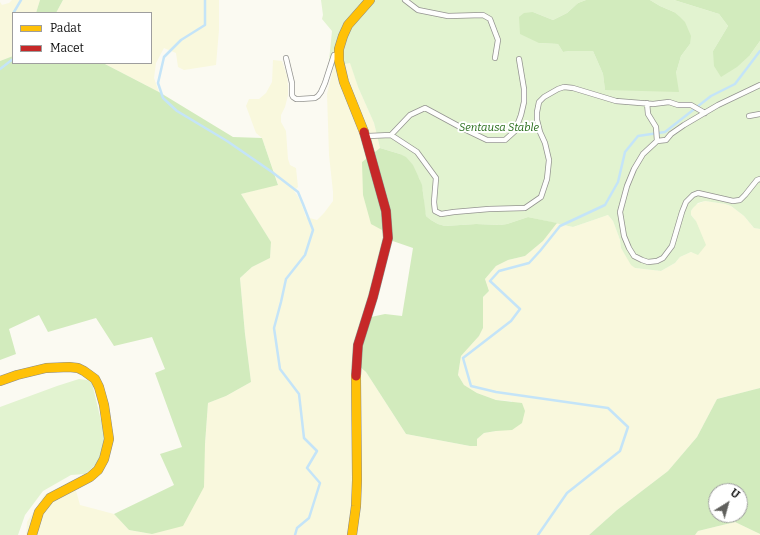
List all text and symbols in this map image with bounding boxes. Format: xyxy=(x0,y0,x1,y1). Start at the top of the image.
legend xyxy=(12,12,152,64)
text: Padat xyxy=(50,21,81,35)
text: Macet xyxy=(50,41,84,55)
park label: Sentausa Stable xyxy=(459,121,539,135)
north arrow xyxy=(708,483,748,523)
text: U xyxy=(728,486,742,501)

